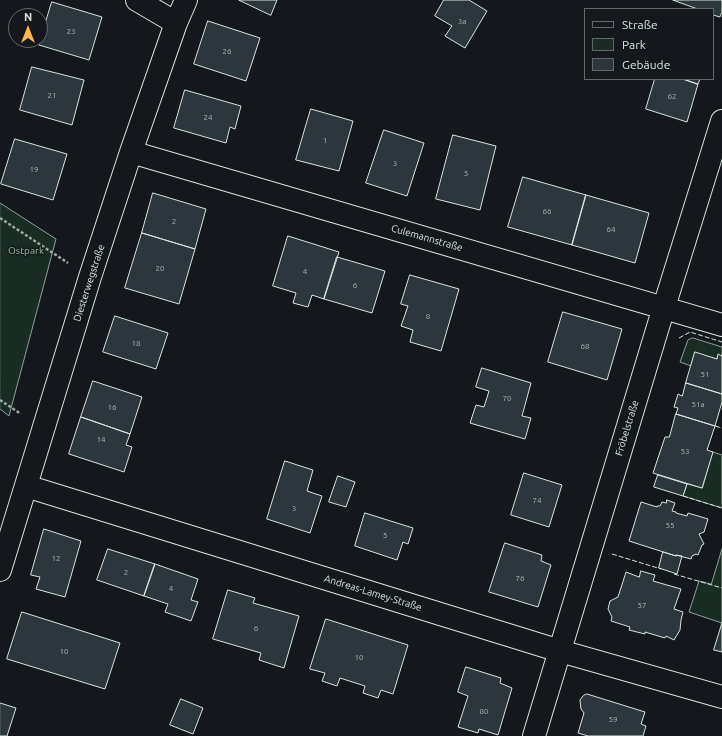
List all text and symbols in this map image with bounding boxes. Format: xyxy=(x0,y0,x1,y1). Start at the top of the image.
north arrow xyxy=(8,8,48,48)
legend xyxy=(584,8,714,80)
text: N xyxy=(24,11,32,23)
house number: 3a xyxy=(458,16,466,26)
text: Straße xyxy=(622,18,658,31)
house number: 23 xyxy=(66,26,76,36)
text: Park xyxy=(622,38,646,51)
house number: 26 xyxy=(222,46,232,56)
text: Gebäude xyxy=(622,58,670,71)
house number: 21 xyxy=(47,90,57,100)
house number: 62 xyxy=(667,91,677,101)
house number: 24 xyxy=(203,112,213,122)
house number: 1 xyxy=(323,135,327,145)
house number: 3 xyxy=(393,158,397,168)
house number: 19 xyxy=(29,164,39,174)
house number: 5 xyxy=(464,168,468,178)
house number: 66 xyxy=(542,206,552,216)
house number: 2 xyxy=(172,216,176,226)
street label: Culemannstraße xyxy=(390,222,464,254)
house number: 64 xyxy=(606,224,616,234)
street label: Diesterwegstraße xyxy=(71,243,107,323)
park label: Ostpark xyxy=(8,245,44,257)
house number: 20 xyxy=(155,263,165,273)
house number: 4 xyxy=(303,266,307,276)
house number: 6 xyxy=(353,280,357,290)
house number: 8 xyxy=(426,311,430,321)
house number: 18 xyxy=(131,338,141,348)
house number: 68 xyxy=(580,341,590,351)
house number: 51 xyxy=(700,369,710,379)
house number: 70 xyxy=(502,393,512,403)
street label: Fröbelstraße xyxy=(613,399,641,457)
house number: 51a xyxy=(691,399,705,409)
house number: 16 xyxy=(107,402,117,412)
house number: 14 xyxy=(96,434,106,444)
house number: 53 xyxy=(680,446,690,456)
house number: 74 xyxy=(532,495,542,505)
house number: 3 xyxy=(292,503,296,513)
house number: 55 xyxy=(665,520,675,530)
house number: 5 xyxy=(383,530,387,540)
house number: 12 xyxy=(51,553,61,563)
house number: 2 xyxy=(124,567,128,577)
street label: Andreas-Lamey-Straße xyxy=(323,572,423,614)
house number: 76 xyxy=(515,573,525,583)
house number: 4 xyxy=(169,583,173,593)
house number: 57 xyxy=(637,600,647,610)
house number: 6 xyxy=(254,623,258,633)
house number: 10 xyxy=(59,646,69,656)
house number: 10 xyxy=(354,652,364,662)
house number: 80 xyxy=(479,706,489,716)
house number: 59 xyxy=(608,714,618,724)

